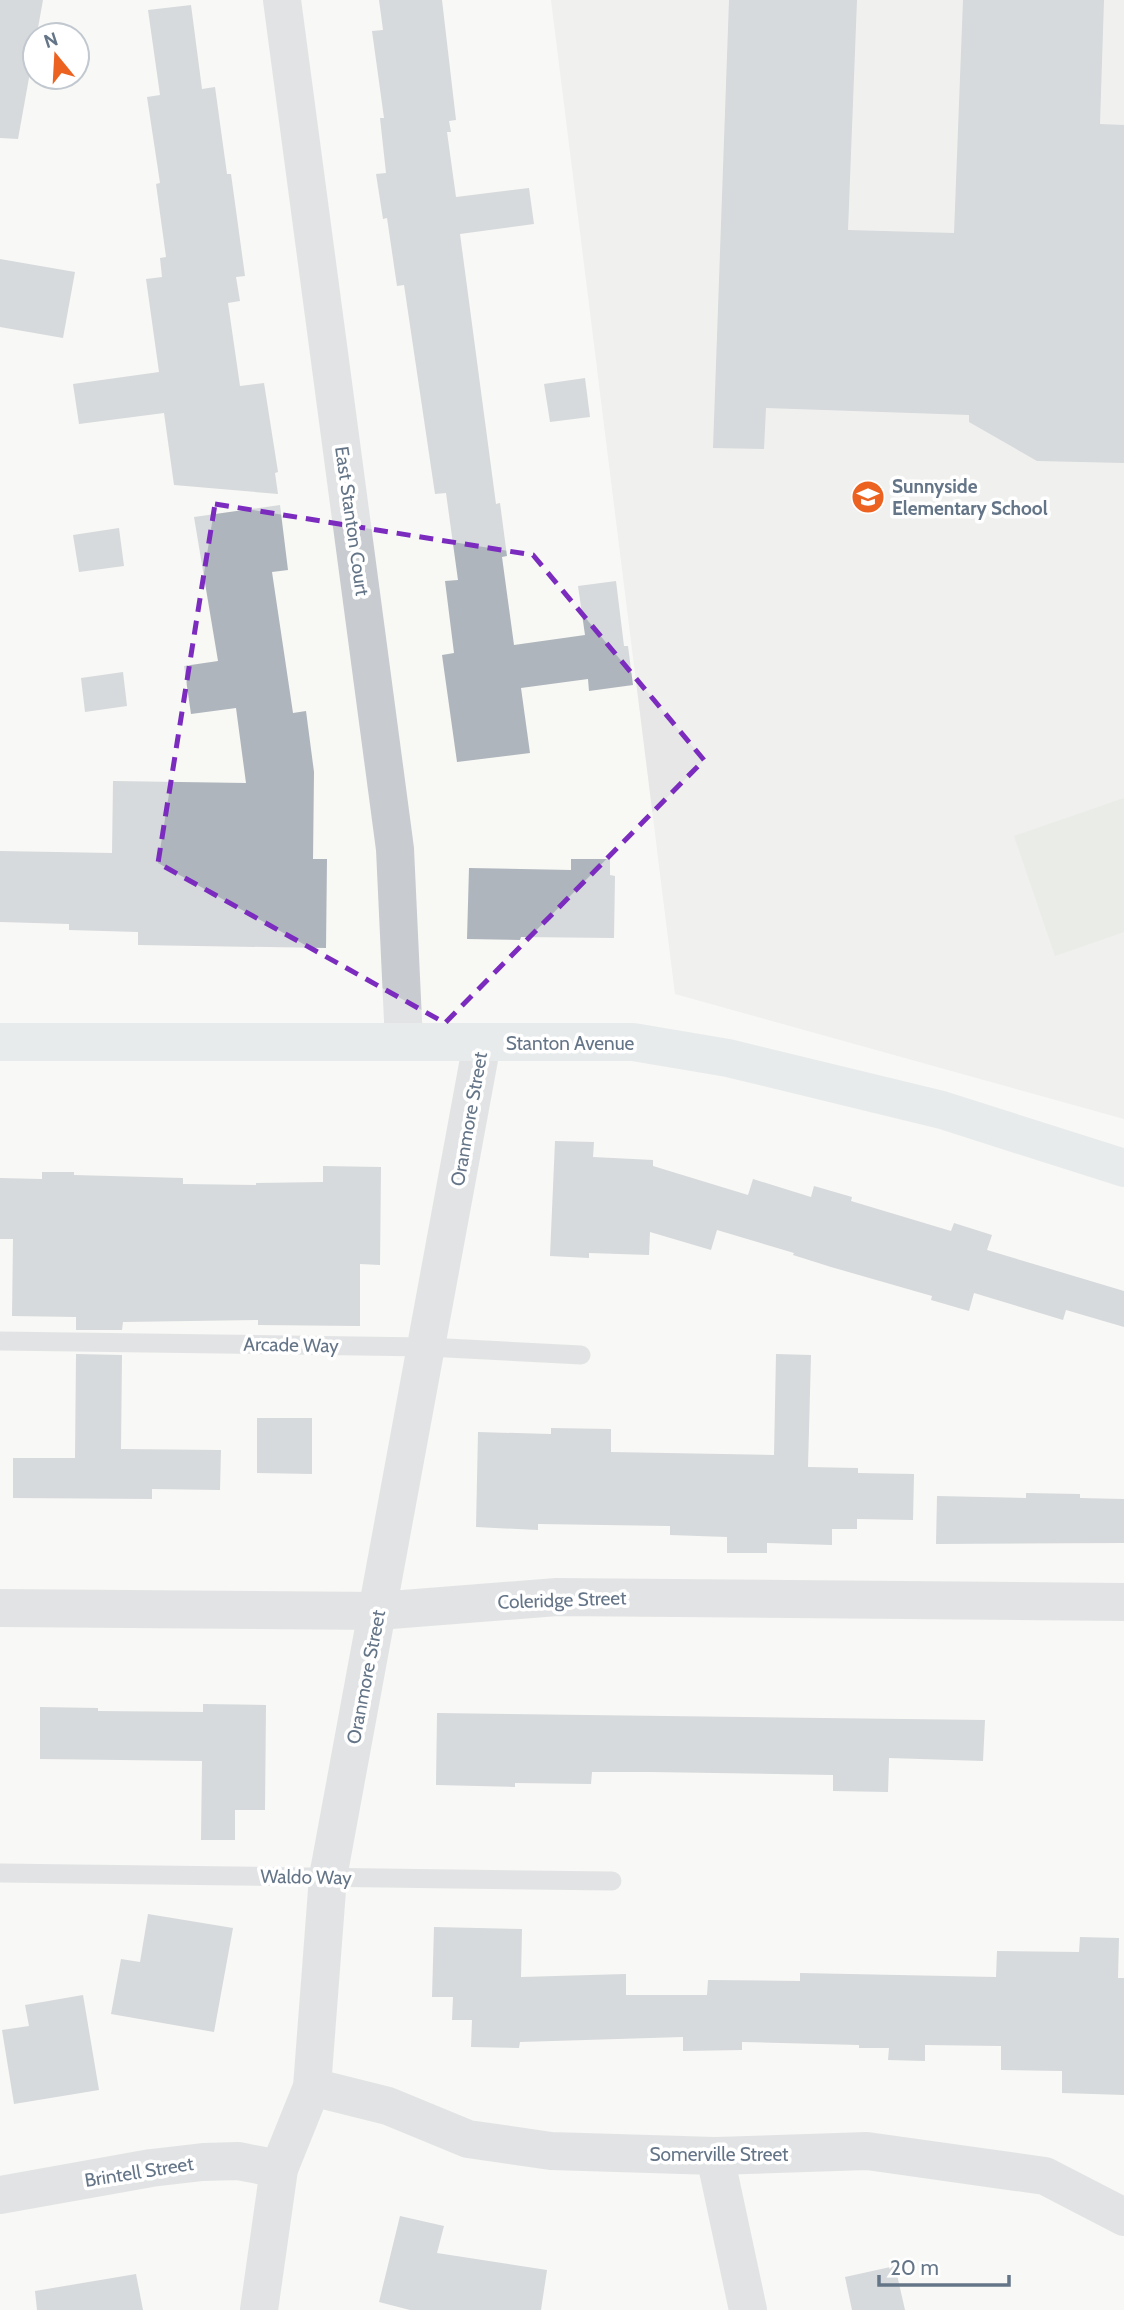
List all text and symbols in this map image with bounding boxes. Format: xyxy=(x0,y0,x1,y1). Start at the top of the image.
north arrow xyxy=(21,21,91,91)
text: N xyxy=(41,27,61,53)
street label: East Stanton Court xyxy=(330,445,374,598)
place label: Sunnyside Elementary School xyxy=(892,475,1048,520)
school or university icon: Sunnyside Elementary School xyxy=(849,478,887,516)
street label: Stanton Avenue xyxy=(506,1032,635,1055)
street label: Oranmore Street xyxy=(446,1050,492,1188)
street label: Arcade Way xyxy=(243,1333,339,1357)
street label: Coleridge Street xyxy=(497,1586,627,1614)
street label: Oranmore Street xyxy=(342,1608,390,1746)
street label: Waldo Way xyxy=(260,1865,352,1889)
street label: Somerville Street xyxy=(649,2143,789,2166)
street label: Brintell Street xyxy=(83,2152,196,2192)
scale bar xyxy=(879,2244,1009,2288)
text: 20 m xyxy=(890,2255,939,2280)

